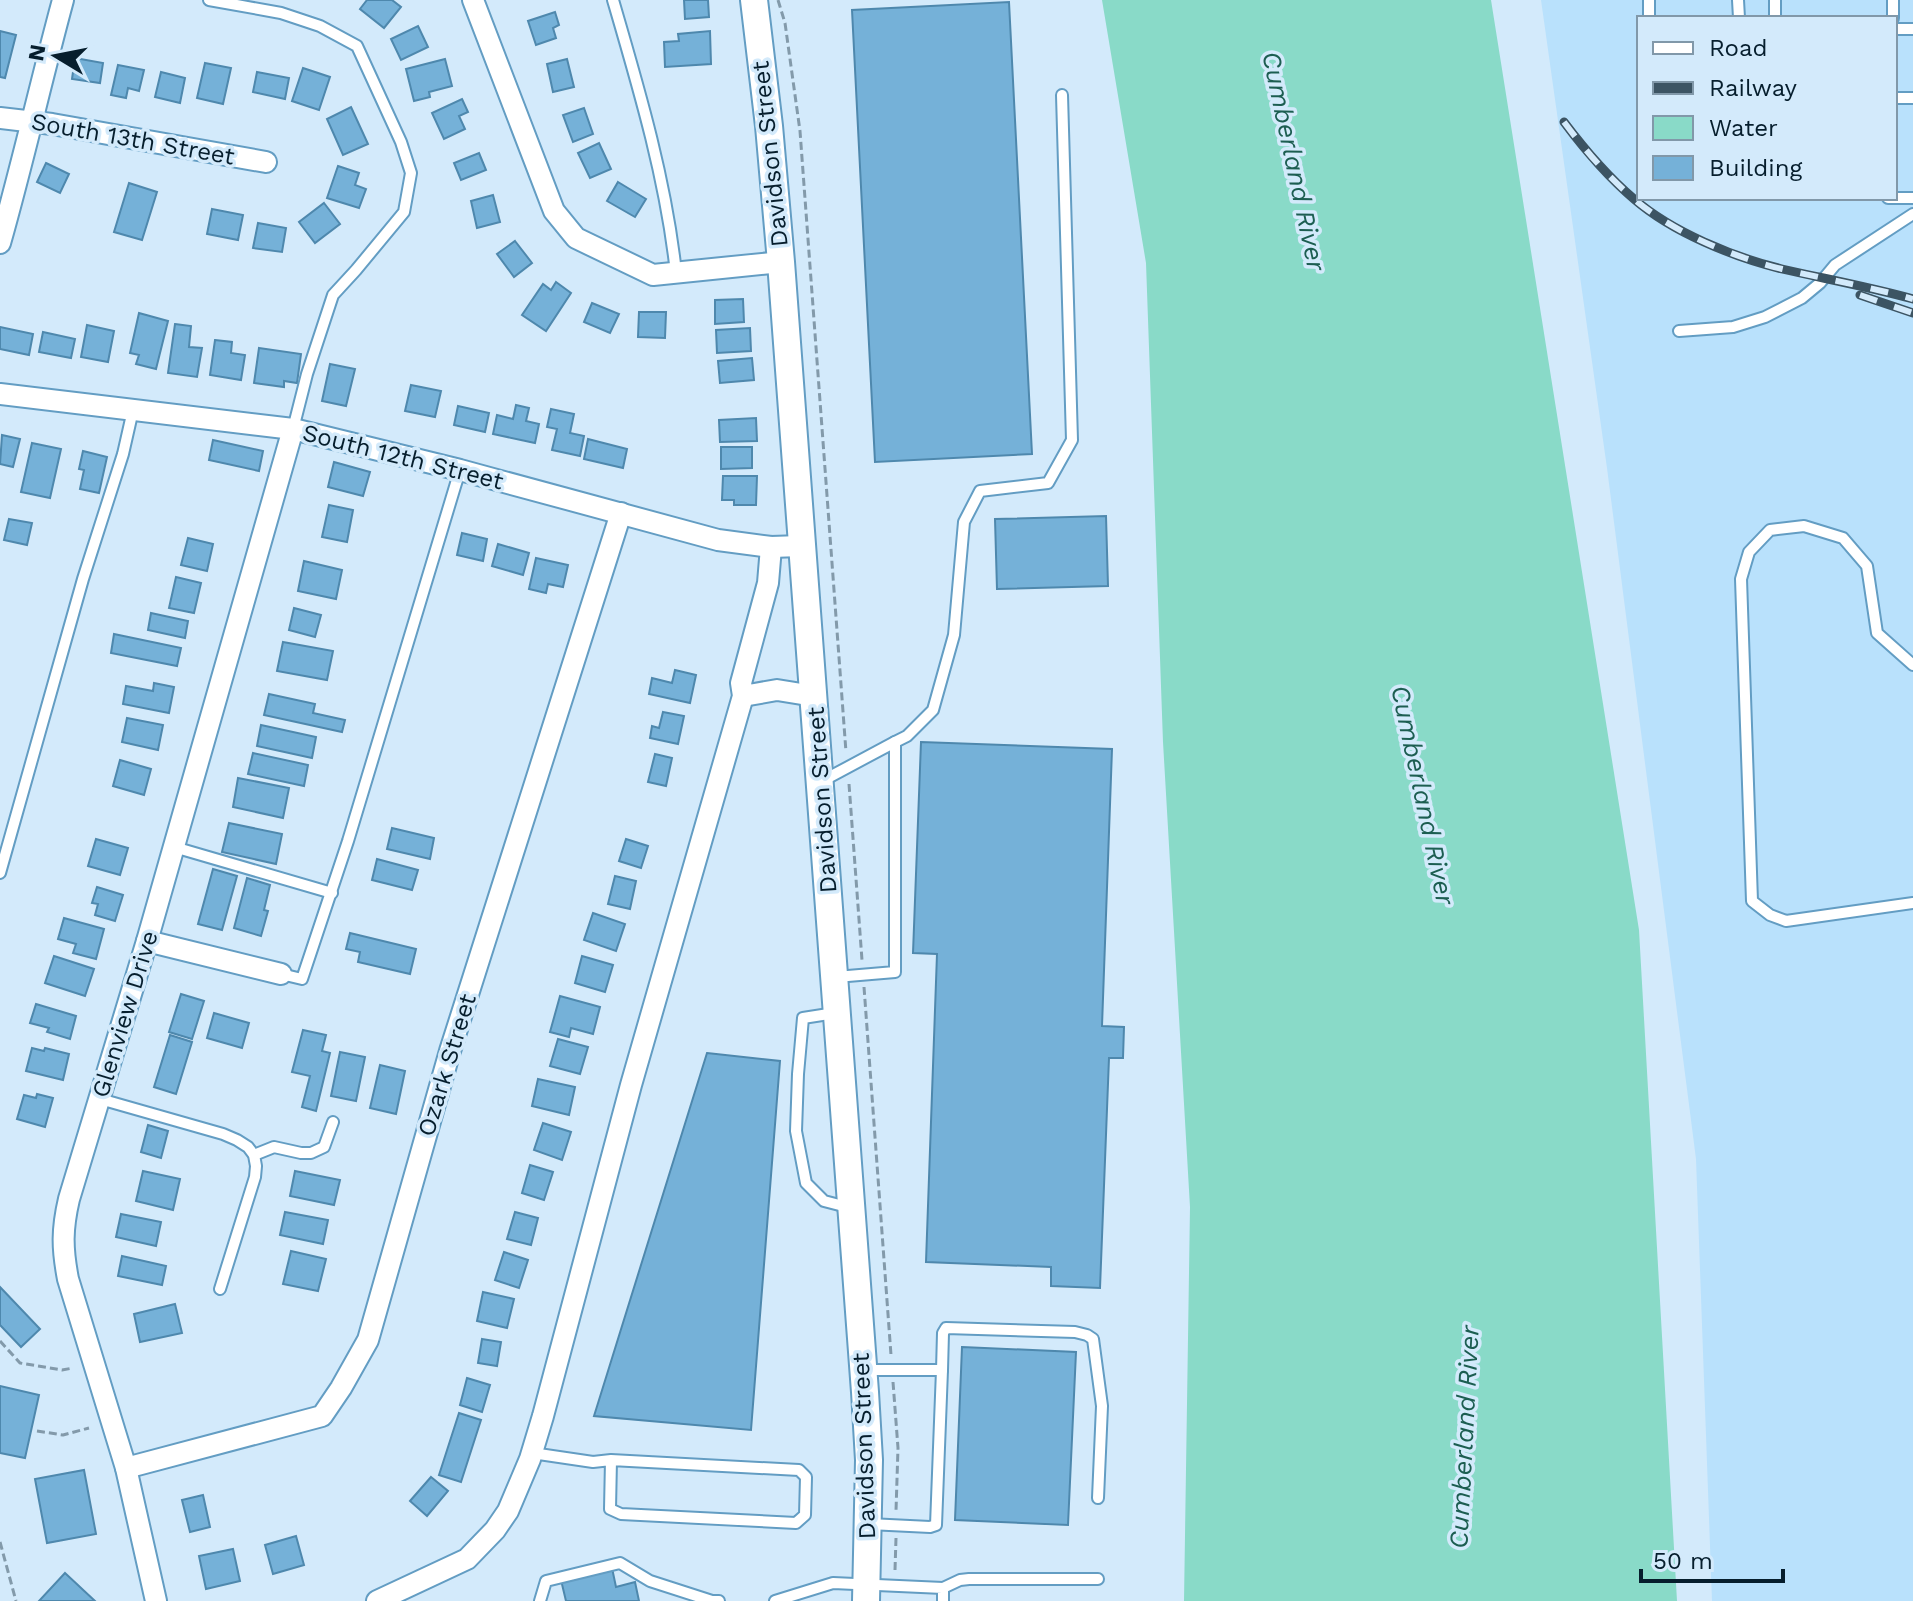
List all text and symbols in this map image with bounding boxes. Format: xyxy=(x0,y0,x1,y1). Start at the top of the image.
north arrow xyxy=(16,16,96,96)
legend xyxy=(1637,16,1897,200)
text: Road xyxy=(1709,34,1768,62)
text: N xyxy=(23,42,51,63)
water label: Cumberland River xyxy=(1256,49,1332,274)
street label: Davidson Street xyxy=(746,60,794,248)
text: Railway xyxy=(1709,74,1798,102)
street label: South 13th Street xyxy=(29,107,237,171)
text: Water xyxy=(1709,114,1778,142)
text: Building xyxy=(1709,154,1802,182)
street label: South 12th Street xyxy=(300,419,506,495)
water label: Cumberland River xyxy=(1385,683,1461,908)
street label: Davidson Street xyxy=(802,706,842,894)
street label: Glenview Drive xyxy=(86,927,164,1101)
street label: Ozark Street xyxy=(412,990,482,1140)
water label: Cumberland River xyxy=(1443,1324,1485,1549)
street label: Davidson Street xyxy=(847,1352,881,1540)
scale bar xyxy=(1641,1533,1783,1583)
text: 50 m xyxy=(1653,1547,1713,1575)

